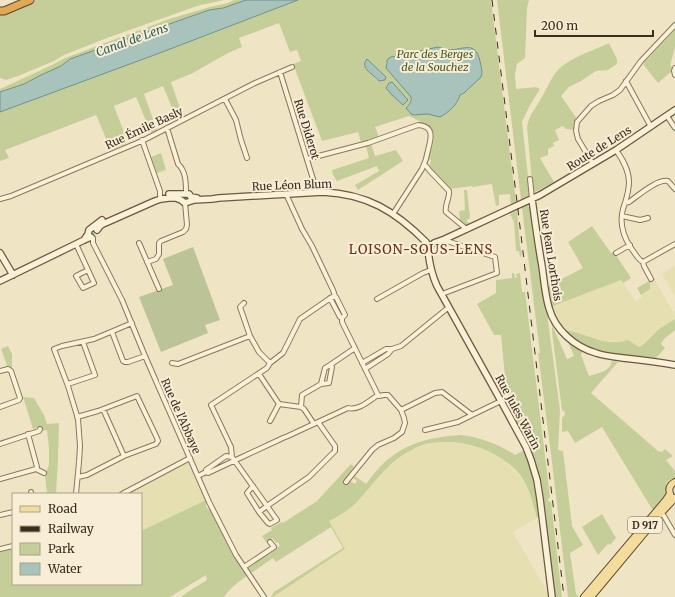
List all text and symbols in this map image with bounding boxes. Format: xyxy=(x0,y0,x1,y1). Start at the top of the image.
scale bar xyxy=(535,12,653,38)
text: 200 m xyxy=(541,18,578,33)
water label: Canal de Lens xyxy=(94,20,170,60)
park label: Parc des Berges de la Souchez xyxy=(397,47,474,74)
street label: Rue Diderot xyxy=(291,97,323,162)
street label: Rue Émile Basly xyxy=(103,104,186,152)
street label: Route de Lens xyxy=(564,123,634,173)
street label: Rue Léon Blum xyxy=(252,177,332,193)
street label: Rue Jean Lorthois xyxy=(537,208,565,302)
district label: LOISON-SOUS-LENS xyxy=(349,241,493,258)
street label: Rue Jules Warin xyxy=(492,372,544,452)
street label: Rue de l'Abbaye xyxy=(158,376,204,456)
legend xyxy=(12,493,142,585)
text: Road xyxy=(48,501,77,516)
road number: D 917 xyxy=(628,517,662,533)
text: Railway xyxy=(48,521,94,536)
text: Park xyxy=(48,541,75,556)
text: Water xyxy=(47,561,83,576)

